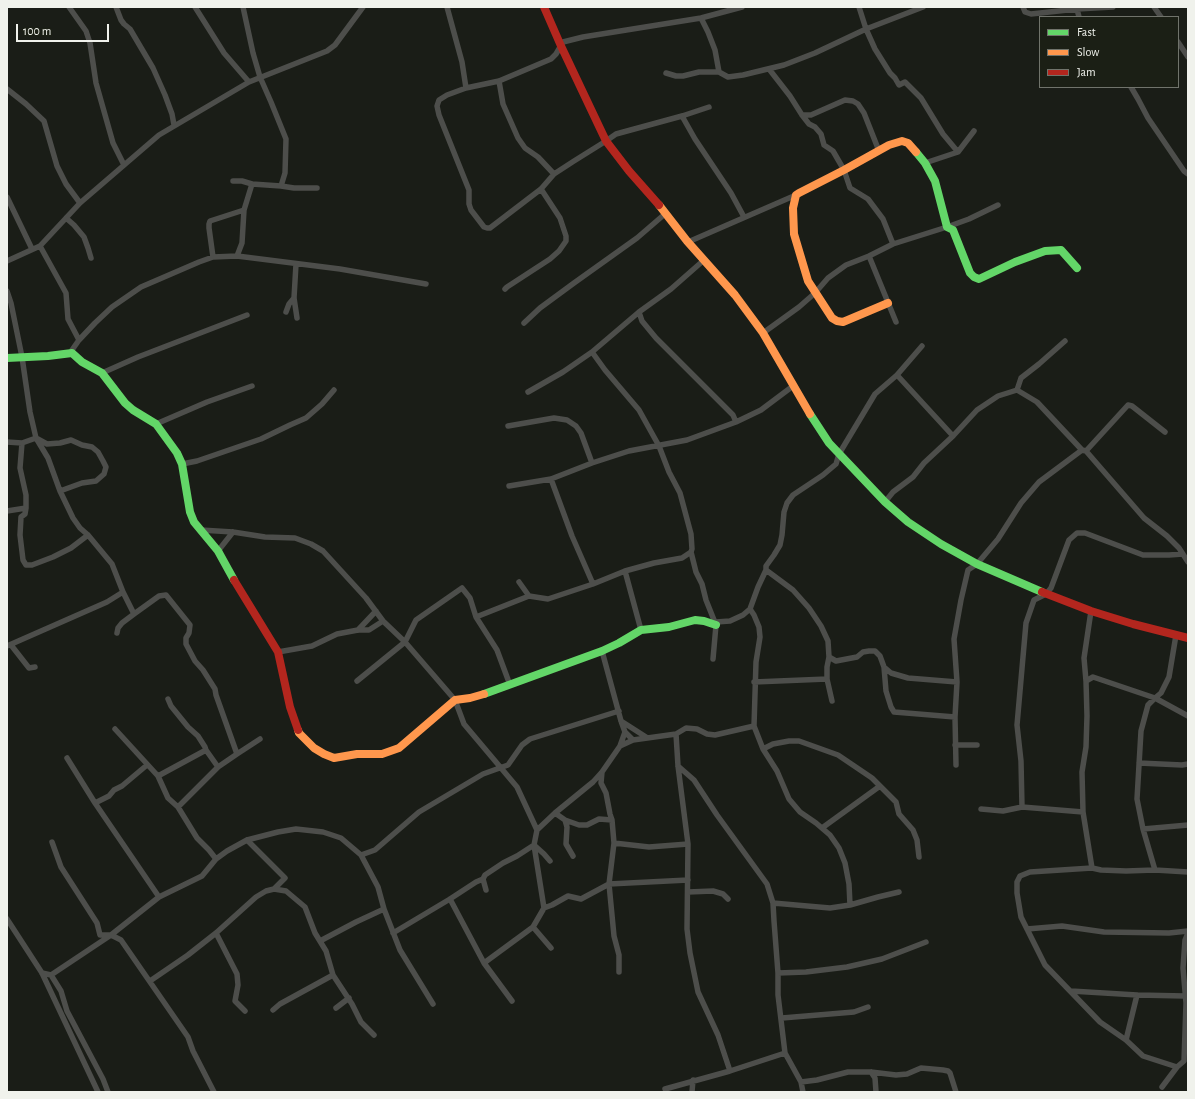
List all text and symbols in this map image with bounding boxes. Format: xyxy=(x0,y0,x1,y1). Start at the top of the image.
scale bar xyxy=(18,16,111,42)
legend xyxy=(1039,16,1179,88)
text: 100 m xyxy=(23,25,51,37)
text: Fast xyxy=(1077,26,1096,38)
text: Slow xyxy=(1077,46,1099,58)
text: Jam xyxy=(1077,66,1096,78)

